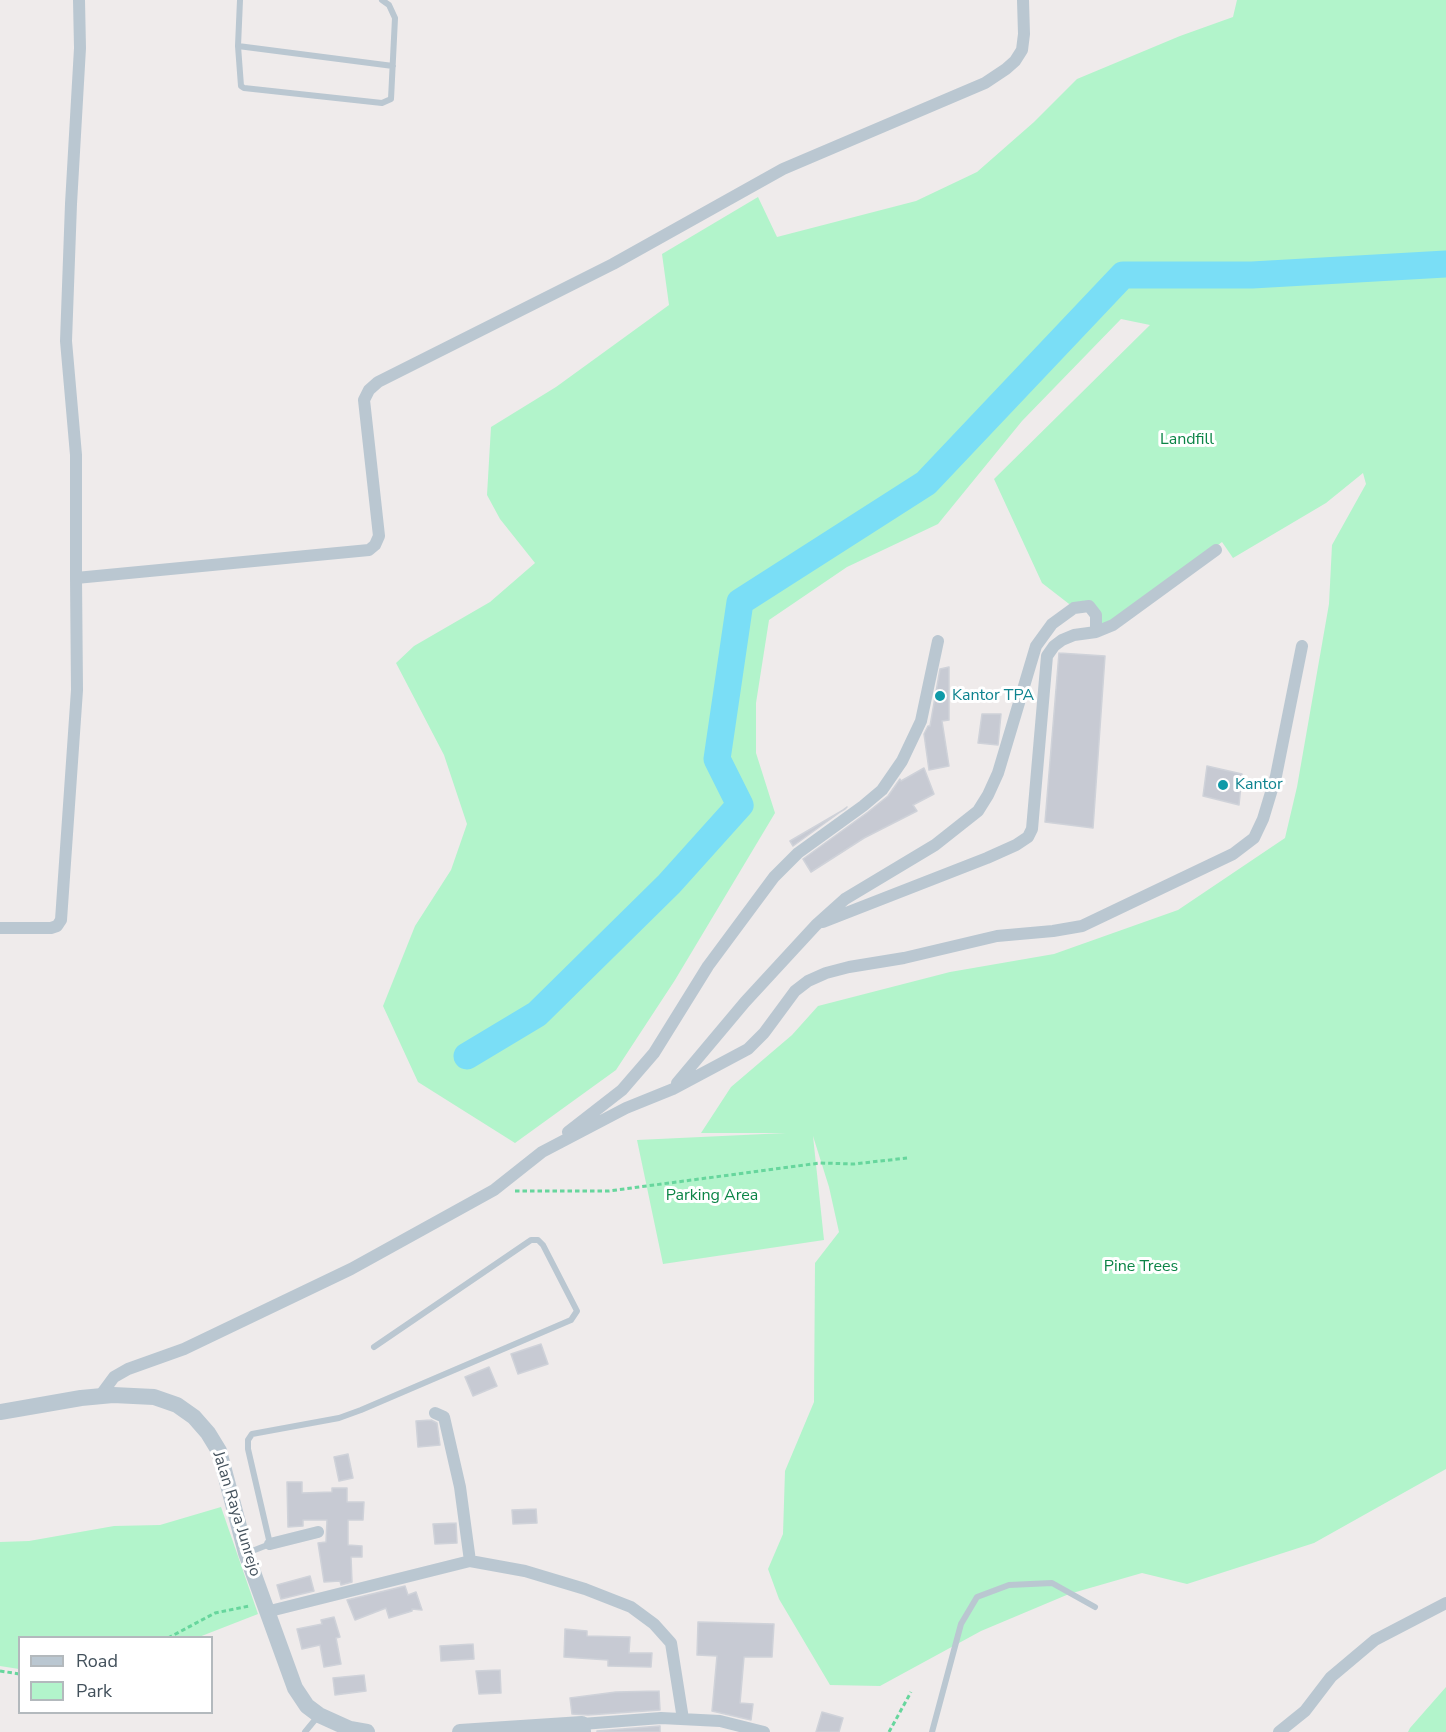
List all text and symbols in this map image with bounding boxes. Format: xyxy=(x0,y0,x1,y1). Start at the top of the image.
park label: Landfill xyxy=(1160,430,1214,450)
place label: Kantor TPA xyxy=(952,686,1034,706)
marker: Kantor TPA xyxy=(933,689,947,703)
place label: Kantor xyxy=(1235,775,1283,795)
marker: Kantor xyxy=(1216,778,1230,792)
park label: Parking Area xyxy=(666,1186,758,1206)
park label: Pine Trees xyxy=(1104,1257,1178,1277)
street label: Jalan Raya Junrejo xyxy=(208,1449,264,1579)
legend xyxy=(18,1636,213,1714)
text: Road xyxy=(76,1649,118,1673)
text: Park xyxy=(76,1679,112,1703)

